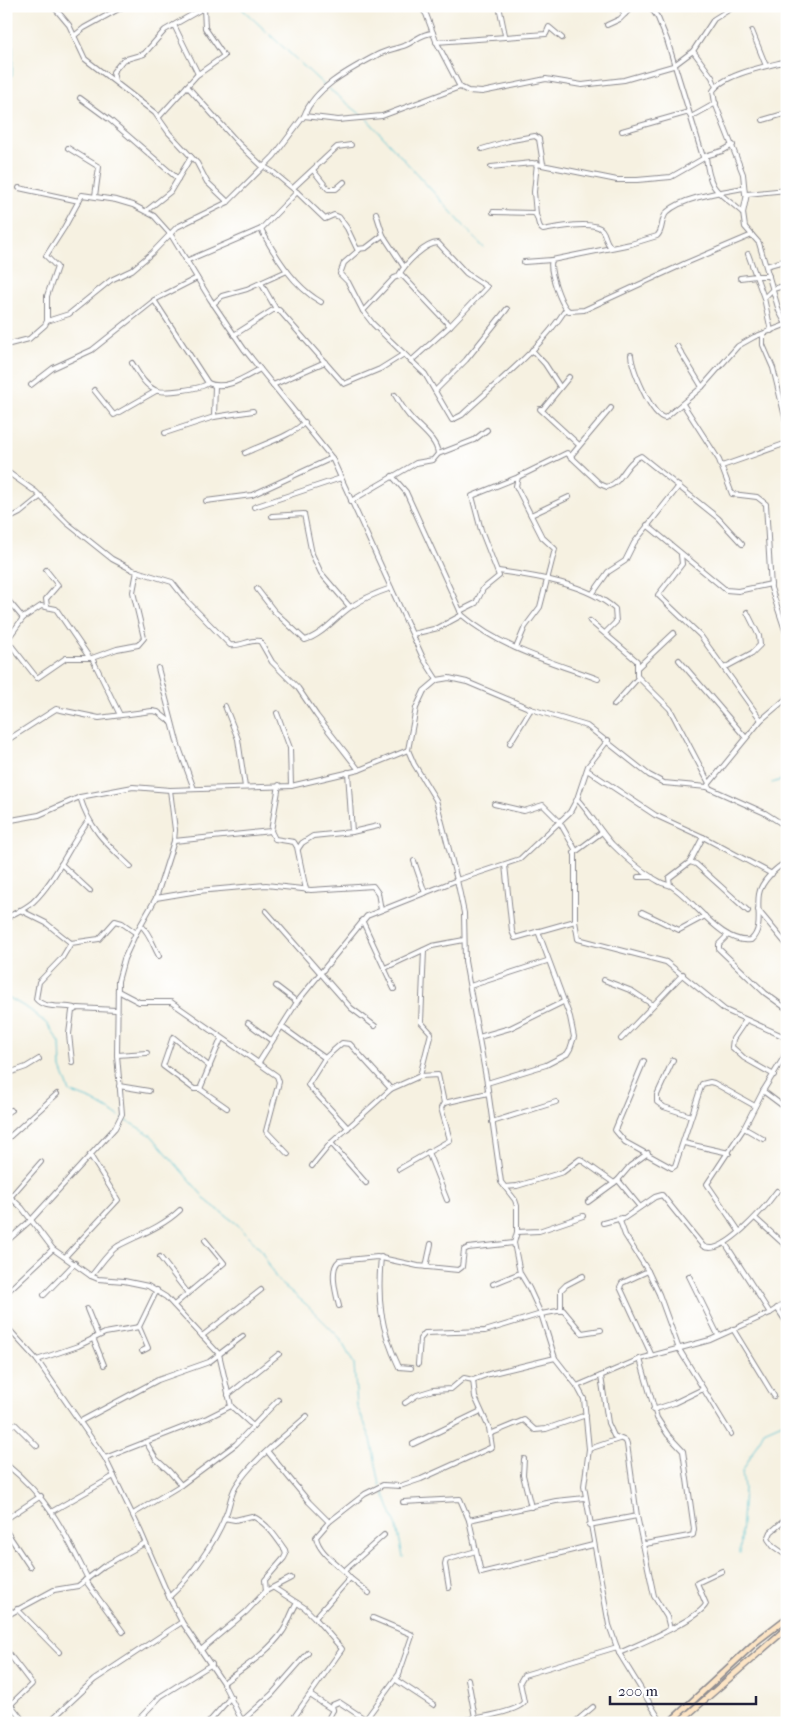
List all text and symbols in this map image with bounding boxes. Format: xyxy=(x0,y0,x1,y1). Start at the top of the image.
scale bar xyxy=(610,1674,757,1706)
text: 200 m xyxy=(618,1682,658,1700)

